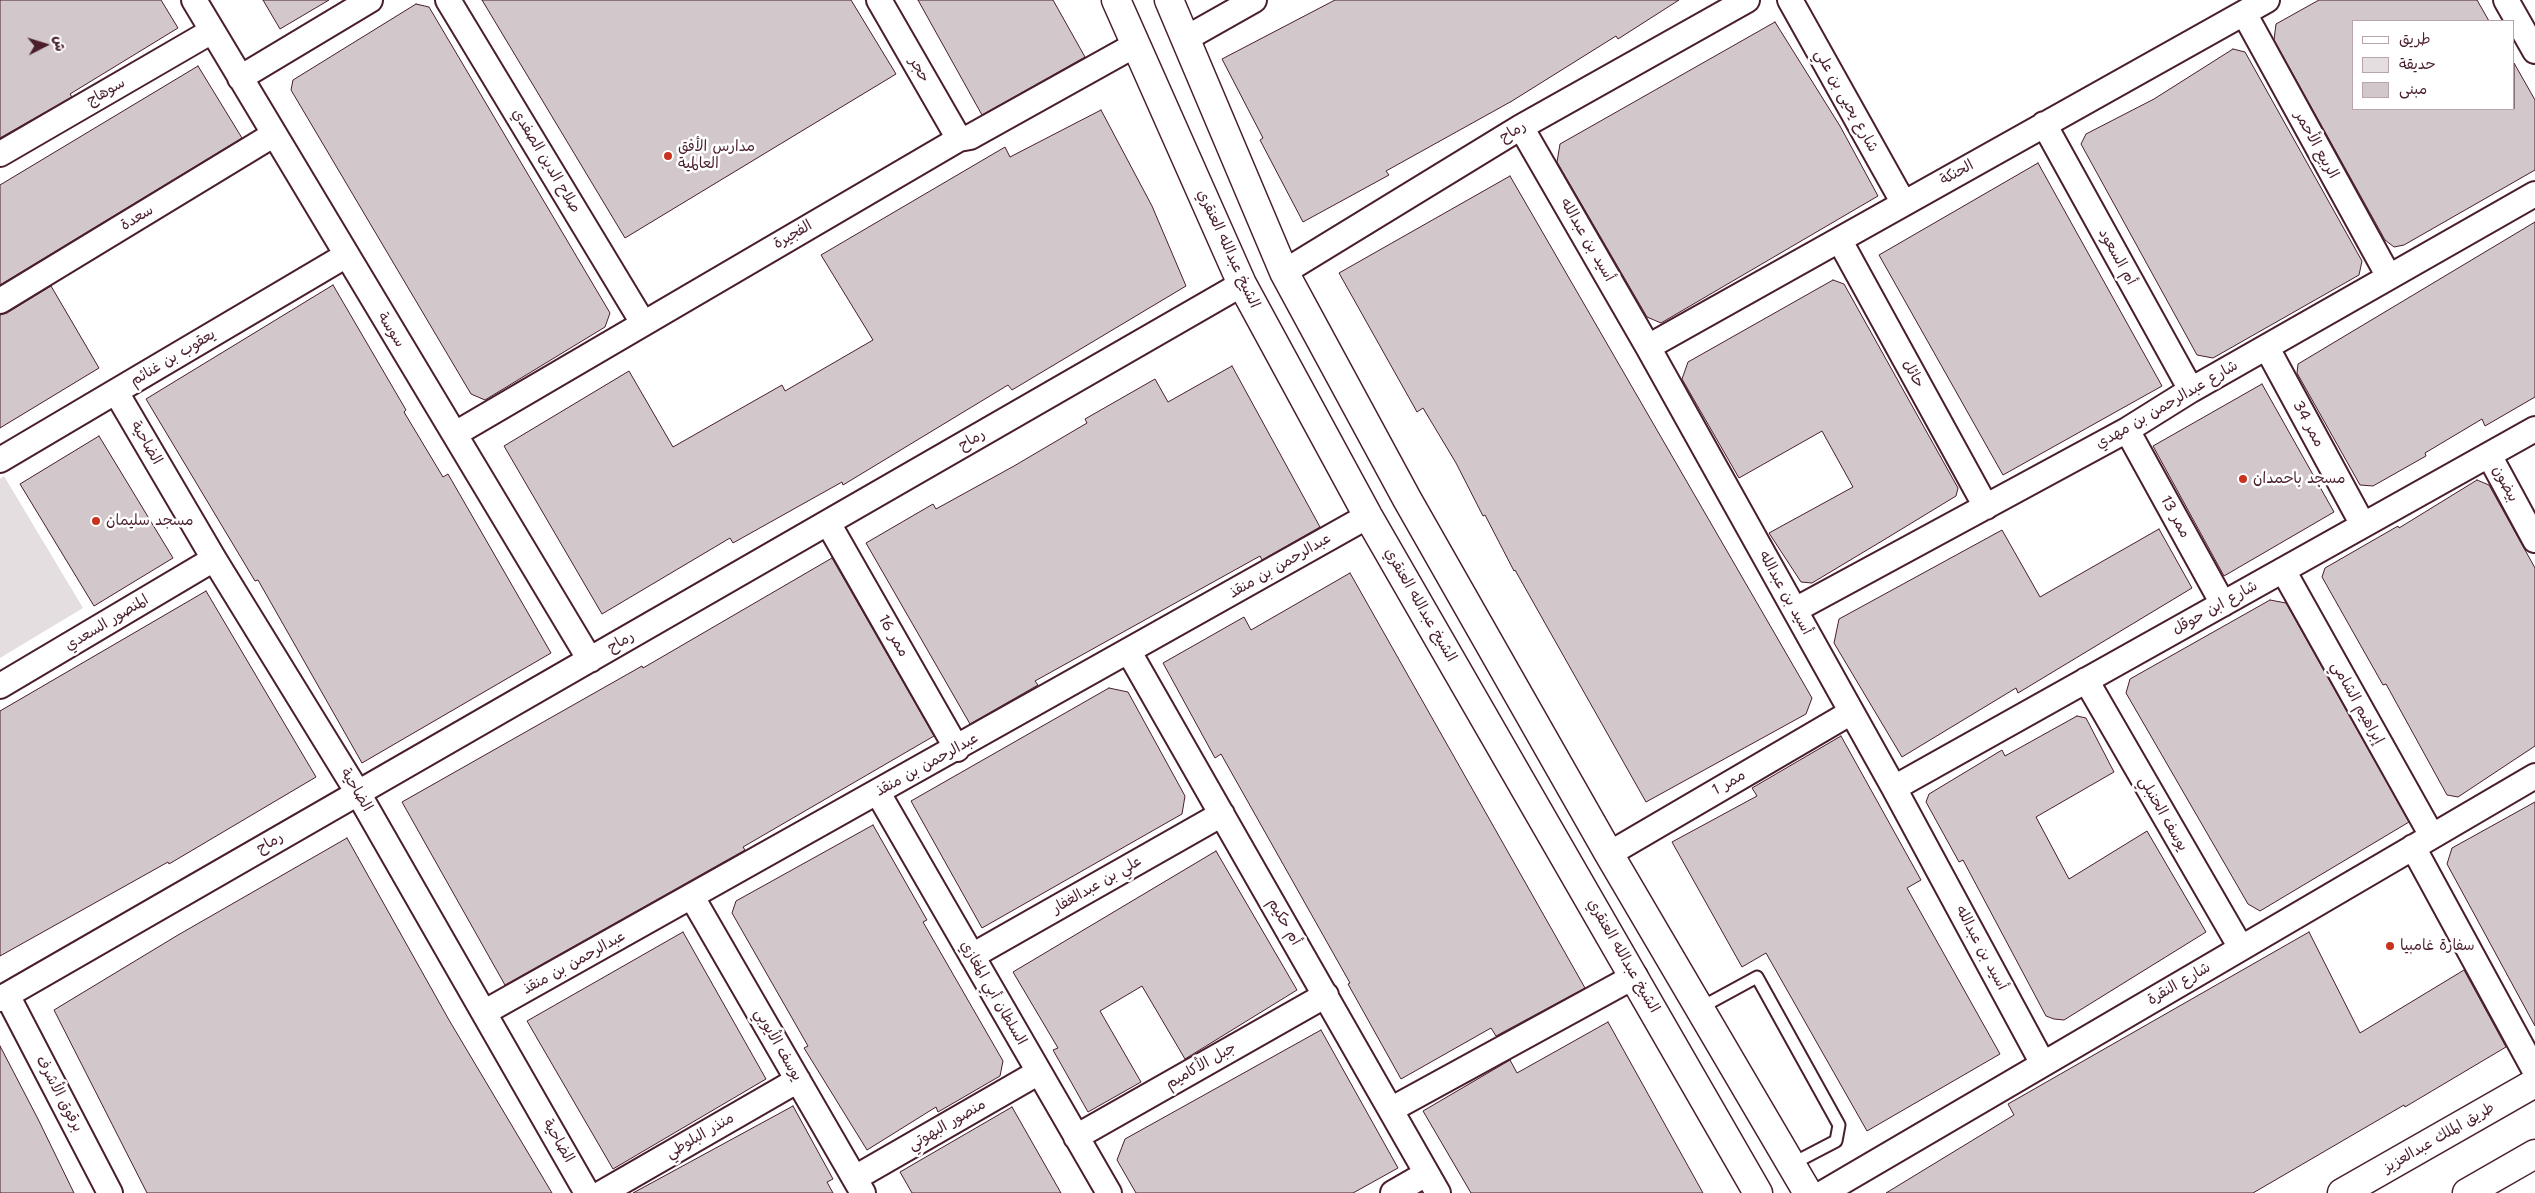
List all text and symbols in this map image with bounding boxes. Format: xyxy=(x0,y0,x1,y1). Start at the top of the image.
north arrow xyxy=(20,20,70,70)
legend xyxy=(2352,20,2515,110)
text: طريق xyxy=(2399,29,2431,49)
text: ش xyxy=(50,35,70,52)
street label: شارع يحيى بن علي xyxy=(1810,47,1882,155)
street label: حجر xyxy=(905,54,933,86)
text: حديقة xyxy=(2399,54,2436,74)
street label: سوهاج xyxy=(84,74,128,110)
text: مبنى xyxy=(2399,79,2427,99)
street label: صلاح الدين الصفدي xyxy=(508,106,584,216)
street label: الربيع الأحمر xyxy=(2290,108,2342,182)
street label: رماح xyxy=(1496,117,1530,147)
place label: مدارس الأفق العالمية xyxy=(678,138,755,173)
marker: مدارس الأفق العالمية xyxy=(662,150,674,162)
street label: الحنكة xyxy=(1937,156,1977,190)
street label: الشيخ عبدالله العنقري xyxy=(1193,187,1263,311)
street label: أسيد بن عبدالله xyxy=(1556,195,1618,285)
street label: سعدة xyxy=(117,201,157,235)
street label: الفجيرة xyxy=(770,217,816,253)
street label: أم السعود xyxy=(2094,225,2140,289)
street label: سوسة xyxy=(373,309,409,351)
street label: يعقوب بن غنائم xyxy=(127,326,219,390)
street label: حائل xyxy=(1898,357,1928,391)
street label: شارع عبدالرحمن بن مهدي xyxy=(2093,357,2241,453)
street label: ممر 34 xyxy=(2288,398,2328,450)
street label: الضاحية xyxy=(126,418,166,468)
street label: رماح xyxy=(955,425,989,455)
street label: بيضون xyxy=(2488,463,2522,505)
place label: مسجد باحمدان xyxy=(2253,470,2345,488)
marker: مسجد باحمدان xyxy=(2237,473,2249,485)
street label: ممر 13 xyxy=(2156,493,2194,541)
place label: مسجد سليمان xyxy=(106,512,194,530)
marker: مسجد سليمان xyxy=(90,515,102,527)
street label: عبدالرحمن بن منقذ xyxy=(1226,529,1334,603)
street label: الشيخ عبدالله العنقري xyxy=(1380,545,1460,665)
street label: أسيد بن عبدالله xyxy=(1755,548,1815,638)
street label: شارع ابن حوقل xyxy=(2169,577,2261,639)
street label: المنصور السعدي xyxy=(62,591,152,655)
street label: ممر 16 xyxy=(874,612,912,660)
street label: رماح xyxy=(604,627,638,657)
street label: إبراهيم الشامي xyxy=(2327,658,2387,748)
street label: عبدالرحمن بن منقذ xyxy=(872,729,982,801)
street label: الضاحية xyxy=(336,765,376,815)
street label: ممر 1 xyxy=(1709,766,1749,800)
street label: يوسف الحنبلي xyxy=(2134,773,2192,855)
street label: رماح xyxy=(253,828,287,858)
street label: علي بن عبدالغفار xyxy=(1049,852,1145,918)
street label: أم حكيم xyxy=(1263,895,1305,949)
street label: الشيخ عبدالله العنقري xyxy=(1583,896,1663,1016)
street label: أسيد بن عبدالله xyxy=(1951,903,2011,993)
street label: عبدالرحمن بن منقذ xyxy=(519,927,629,999)
street label: السلطان أبي المغازي xyxy=(956,937,1030,1049)
place label: سفارة غامبيا xyxy=(2400,937,2475,955)
marker: سفارة غامبيا xyxy=(2384,940,2396,952)
street label: شارع النقرة xyxy=(2144,959,2214,1009)
street label: يوسف الأيوبي xyxy=(750,1006,806,1084)
street label: جبل الأكاميم xyxy=(1162,1039,1240,1093)
street label: برقوق الأشرف xyxy=(31,1053,87,1135)
street label: منصور البهوتي xyxy=(905,1096,989,1154)
street label: طريق الملك عبدالعزيز xyxy=(2380,1099,2498,1177)
street label: منذر البلوطي xyxy=(663,1109,737,1163)
street label: الضاحية xyxy=(538,1116,578,1166)

